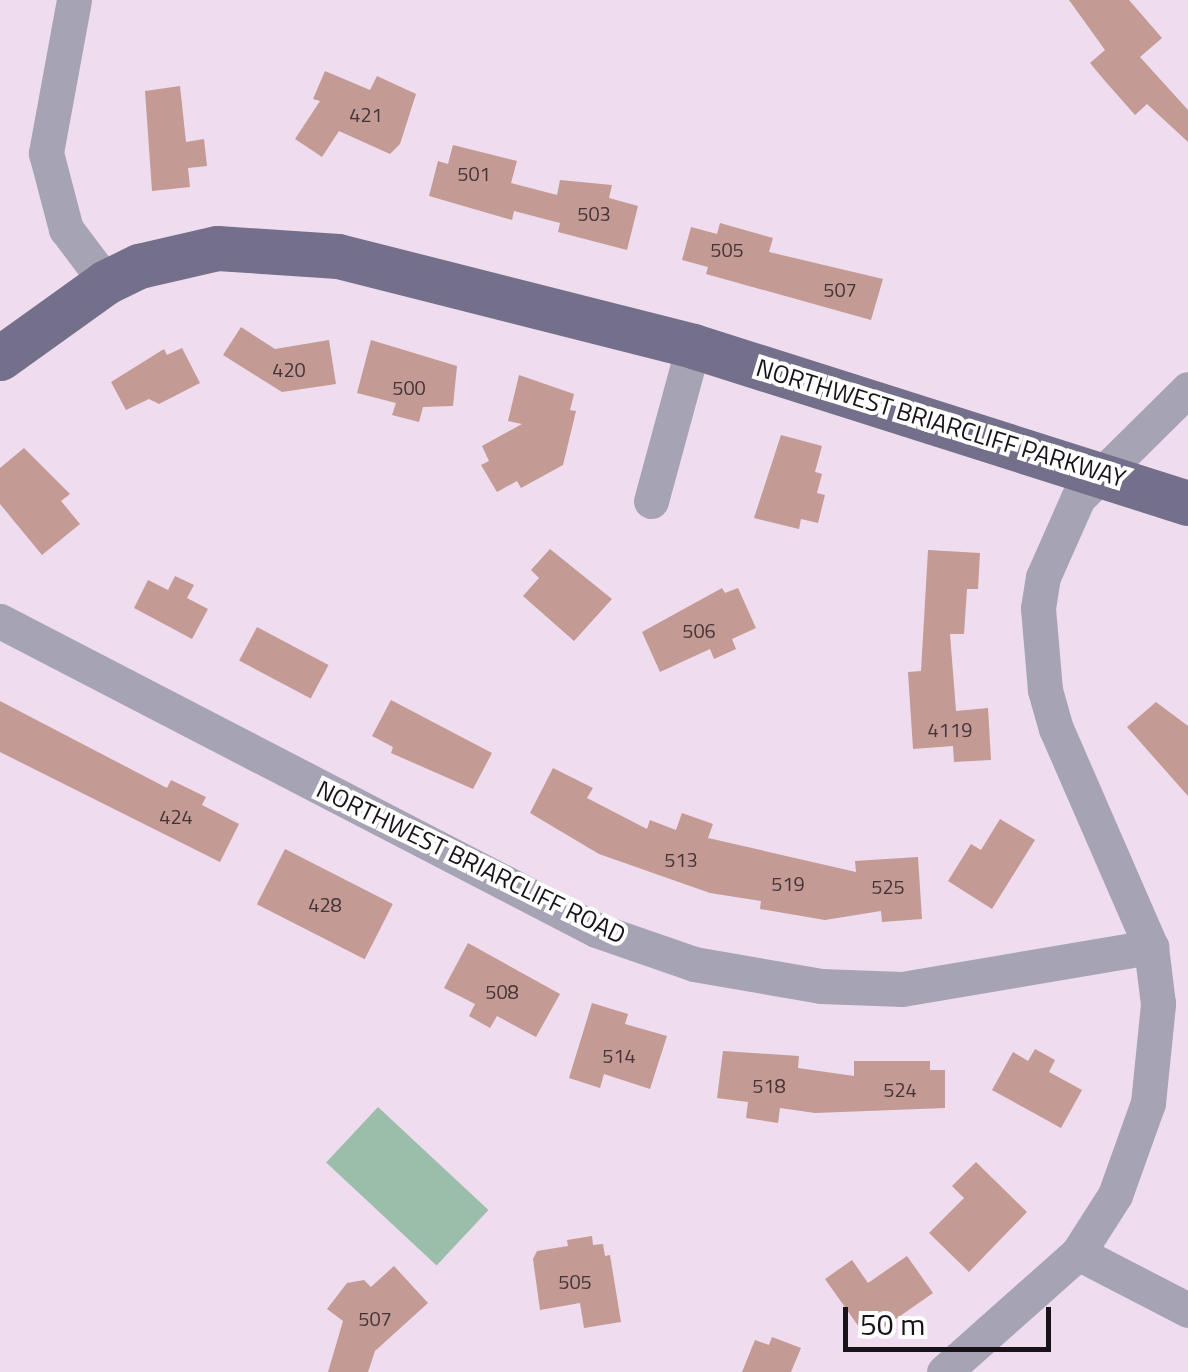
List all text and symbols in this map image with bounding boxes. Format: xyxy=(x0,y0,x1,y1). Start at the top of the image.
house number: 421 xyxy=(349,102,383,126)
house number: 501 xyxy=(457,161,491,185)
house number: 503 xyxy=(577,201,611,225)
house number: 505 xyxy=(710,237,744,261)
house number: 507 xyxy=(823,277,857,301)
street label: NORTHWEST BRIARCLIFF PARKWAY xyxy=(753,352,1129,494)
house number: 420 xyxy=(272,357,306,381)
house number: 500 xyxy=(392,375,426,399)
house number: 506 xyxy=(682,618,716,642)
house number: 4119 xyxy=(928,717,972,741)
street label: NORTHWEST BRIARCLIFF ROAD xyxy=(312,774,630,950)
house number: 424 xyxy=(159,804,193,828)
house number: 513 xyxy=(664,847,698,871)
house number: 519 xyxy=(771,871,805,895)
house number: 525 xyxy=(871,874,905,898)
house number: 428 xyxy=(308,892,342,916)
house number: 508 xyxy=(485,979,519,1003)
house number: 514 xyxy=(602,1043,636,1067)
house number: 518 xyxy=(752,1073,786,1097)
house number: 524 xyxy=(883,1077,917,1101)
house number: 505 xyxy=(558,1269,592,1293)
scale bar xyxy=(848,1287,1056,1349)
text: 50 m xyxy=(860,1301,925,1347)
house number: 507 xyxy=(358,1306,392,1330)

